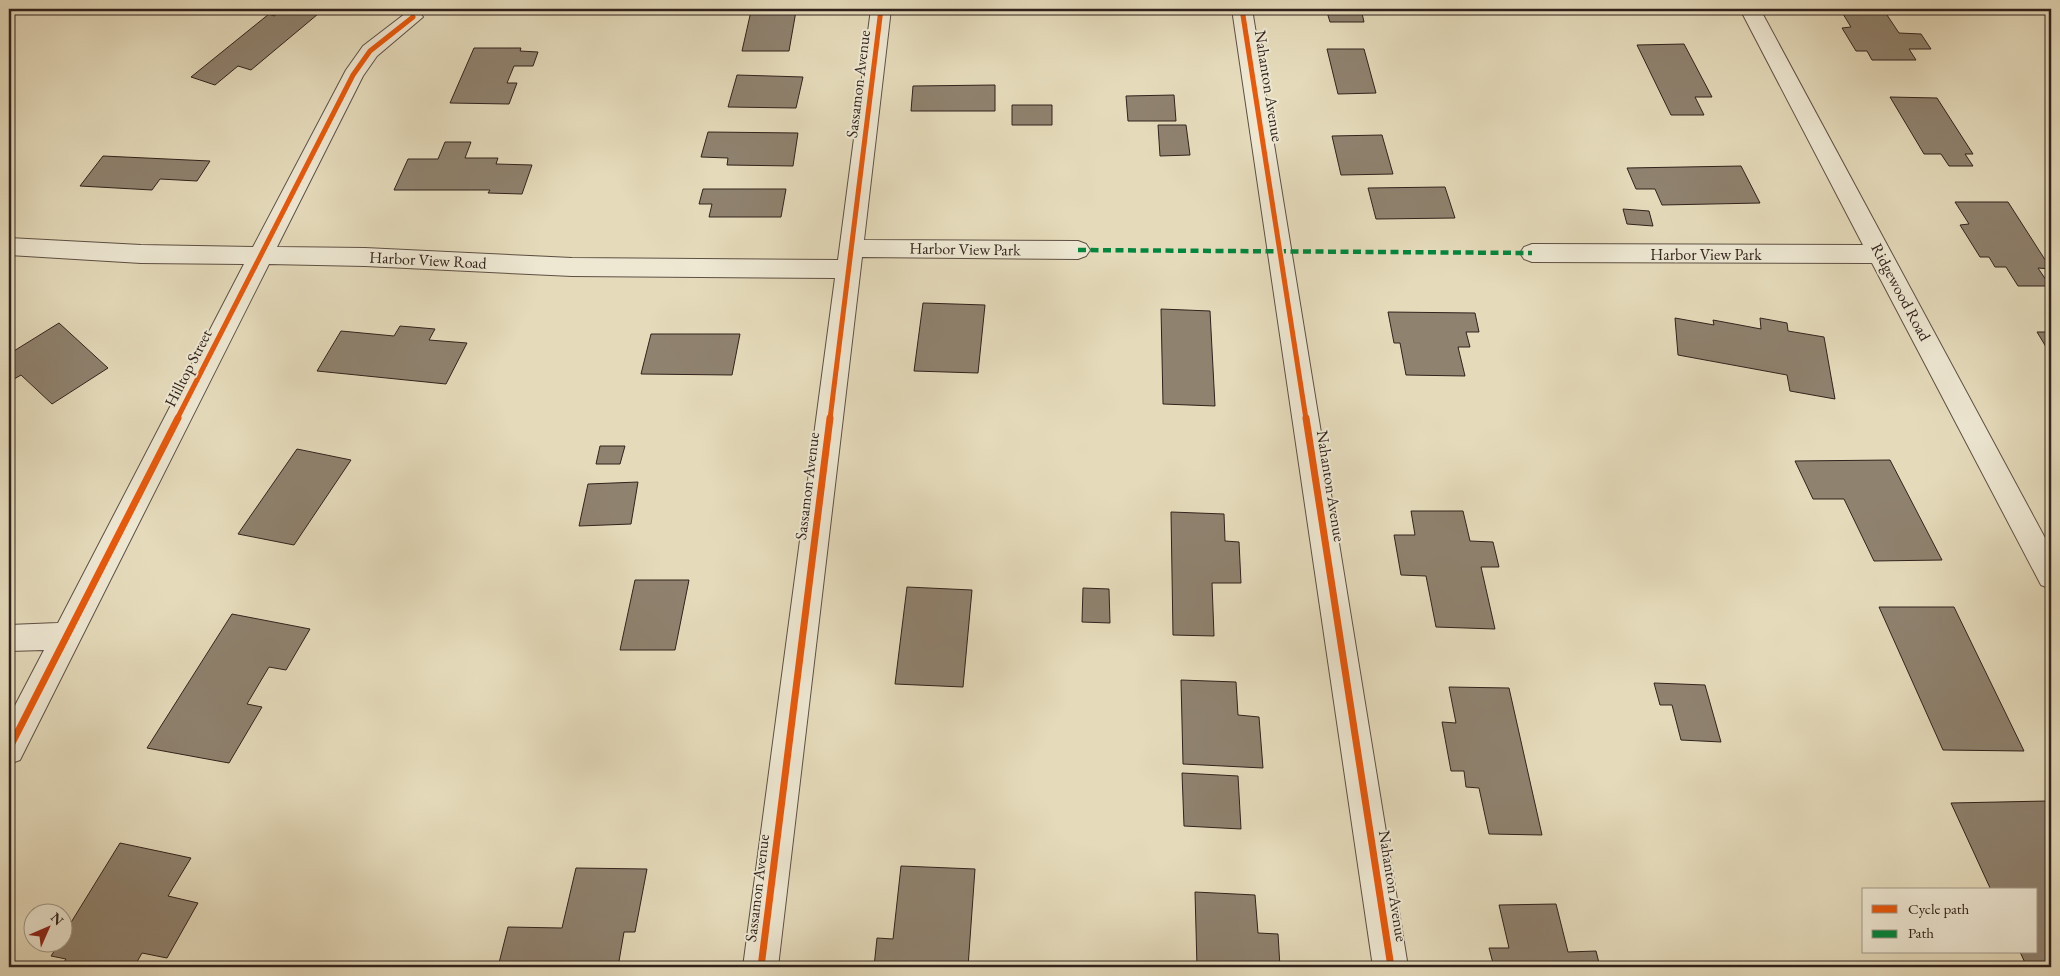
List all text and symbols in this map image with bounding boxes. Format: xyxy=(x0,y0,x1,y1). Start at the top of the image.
street label: Sassamon Avenue xyxy=(841,29,875,139)
street label: Nahanton Avenue xyxy=(1250,29,1288,143)
street label: Harbor View Park xyxy=(909,238,1021,260)
street label: Ridgewood Road xyxy=(1866,239,1936,345)
street label: Harbor View Park xyxy=(1650,244,1762,265)
street label: Harbor View Road xyxy=(369,246,488,274)
street label: Hilltop Street xyxy=(160,326,216,410)
street label: Nahanton Avenue xyxy=(1312,429,1350,543)
street label: Sassamon Avenue xyxy=(790,431,824,541)
street label: Nahanton Avenue xyxy=(1374,829,1412,943)
street label: Sassamon Avenue xyxy=(740,833,774,943)
legend xyxy=(1862,888,2038,954)
text: Cycle path xyxy=(1908,899,1970,918)
north arrow xyxy=(22,904,72,954)
text: N xyxy=(47,908,68,930)
text: Path xyxy=(1908,923,1934,942)

